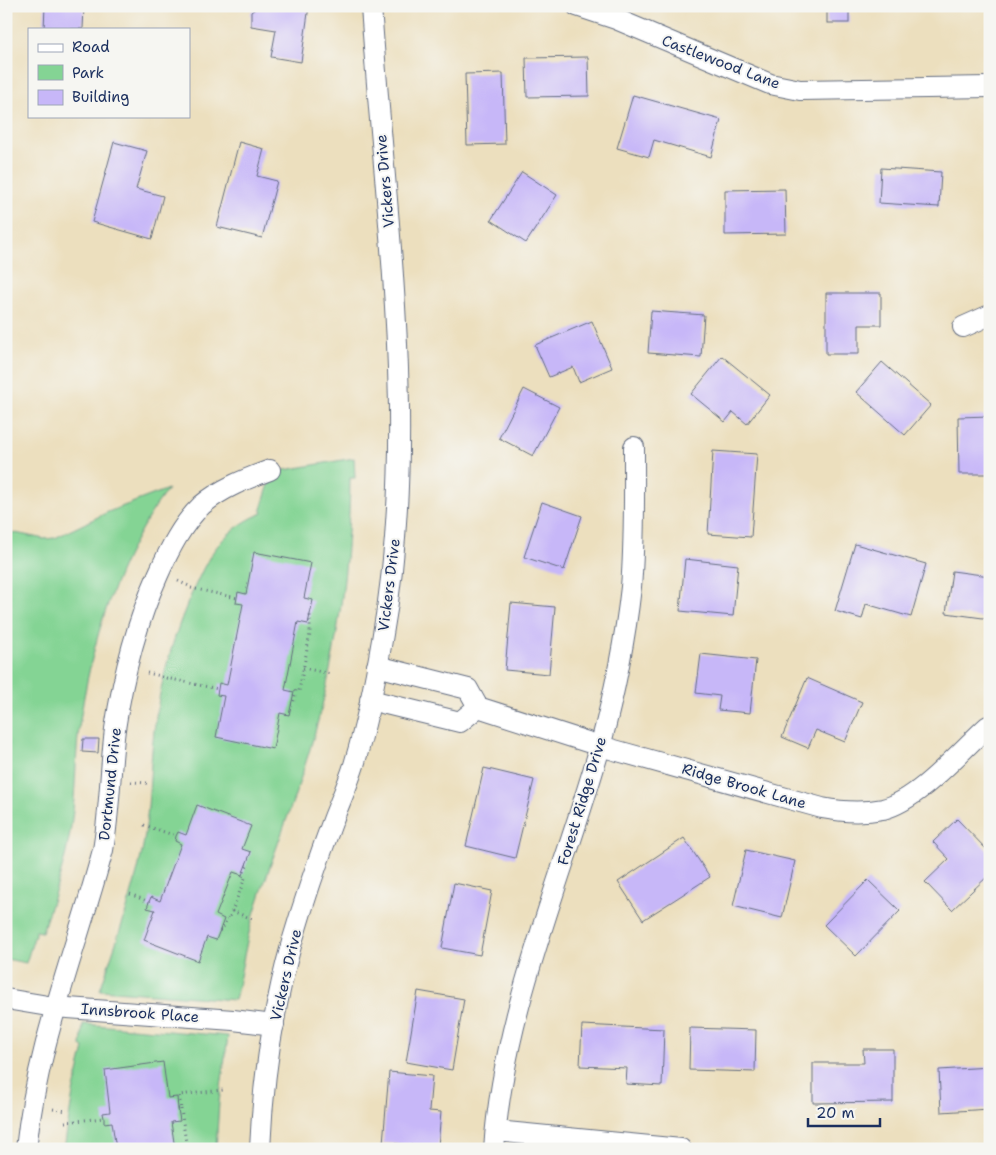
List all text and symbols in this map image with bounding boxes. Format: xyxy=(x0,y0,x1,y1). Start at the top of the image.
legend xyxy=(28,28,190,118)
street label: Castlewood Lane xyxy=(659,30,783,94)
text: Road xyxy=(72,37,110,57)
text: Park xyxy=(72,63,104,83)
text: Building xyxy=(72,87,129,107)
street label: Vickers Drive xyxy=(371,134,399,228)
street label: Vickers Drive xyxy=(373,537,405,633)
street label: Dortmund Drive xyxy=(94,726,126,842)
street label: Forest Ridge Drive xyxy=(553,734,611,868)
street label: Ridge Brook Lane xyxy=(680,759,808,813)
street label: Vickers Drive xyxy=(266,927,306,1023)
street label: Innsbrook Place xyxy=(80,999,200,1027)
scale bar xyxy=(808,1095,881,1127)
text: 20 m xyxy=(816,1103,855,1123)

